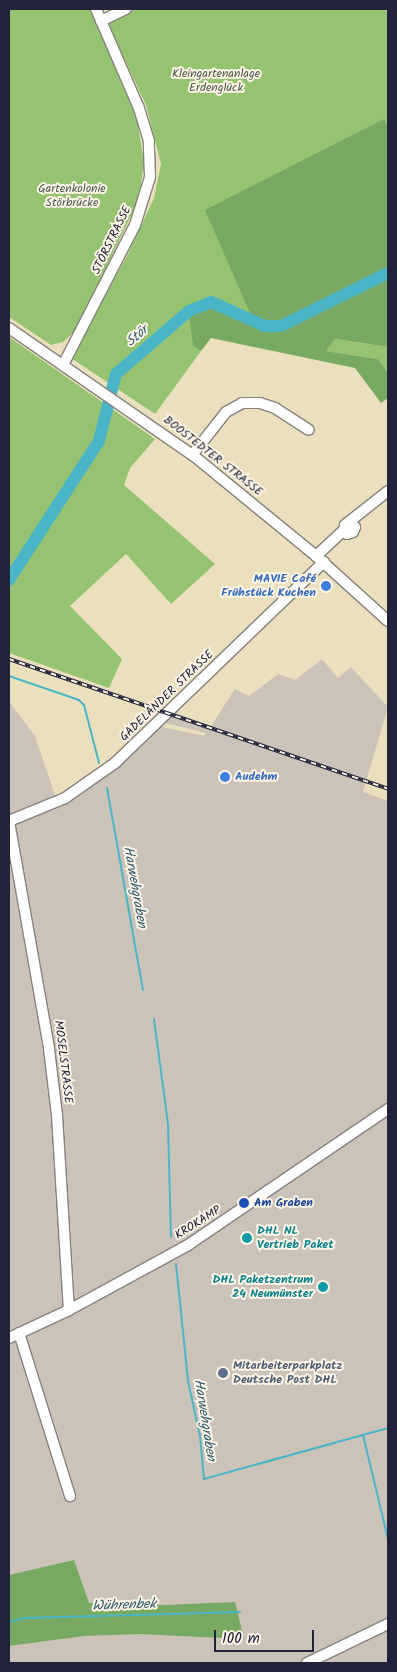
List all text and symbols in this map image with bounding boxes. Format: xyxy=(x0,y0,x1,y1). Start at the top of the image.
park label: Kleingartenanlage Erdenglück xyxy=(172,67,260,95)
park label: Gartenkolonie Störbrücke xyxy=(38,182,106,210)
street label: STÖRSTRASSE xyxy=(89,204,135,276)
water label: Stör xyxy=(123,322,151,350)
street label: BOOSTEDTER STRASSE xyxy=(160,413,266,499)
place label: MAVIE Café Frühstück Kuchen xyxy=(221,572,316,600)
marker: MAVIE Café Frühstück Kuchen xyxy=(320,580,332,592)
street label: GADELANDER STRASSE xyxy=(117,647,217,745)
place label: Audehm xyxy=(235,770,277,784)
marker: Audehm xyxy=(219,771,231,783)
water label: Harwehgraben xyxy=(120,845,150,929)
street label: MOSELSTRASSE xyxy=(51,1020,75,1104)
place label: Am Graben xyxy=(254,1196,313,1210)
marker: Am Graben xyxy=(238,1197,250,1209)
street label: KROKAMP xyxy=(172,1203,224,1243)
place label: DHL NL Vertrieb Paket xyxy=(257,1224,334,1252)
marker: DHL NL Vertrieb Paket xyxy=(241,1232,253,1244)
place label: DHL Paketzentrum 24 Neumünster xyxy=(212,1273,313,1301)
marker: DHL Paketzentrum 24 Neumünster xyxy=(317,1281,329,1293)
place label: Mitarbeiterparkplatz Deutsche Post DHL xyxy=(233,1359,342,1387)
marker: Mitarbeiterparkplatz Deutsche Post DHL xyxy=(217,1367,229,1379)
water label: Harwehgraben xyxy=(190,1378,220,1462)
water label: Wührenbek xyxy=(92,1595,156,1615)
scale bar xyxy=(217,1620,317,1652)
text: 100 m xyxy=(222,1627,260,1651)

